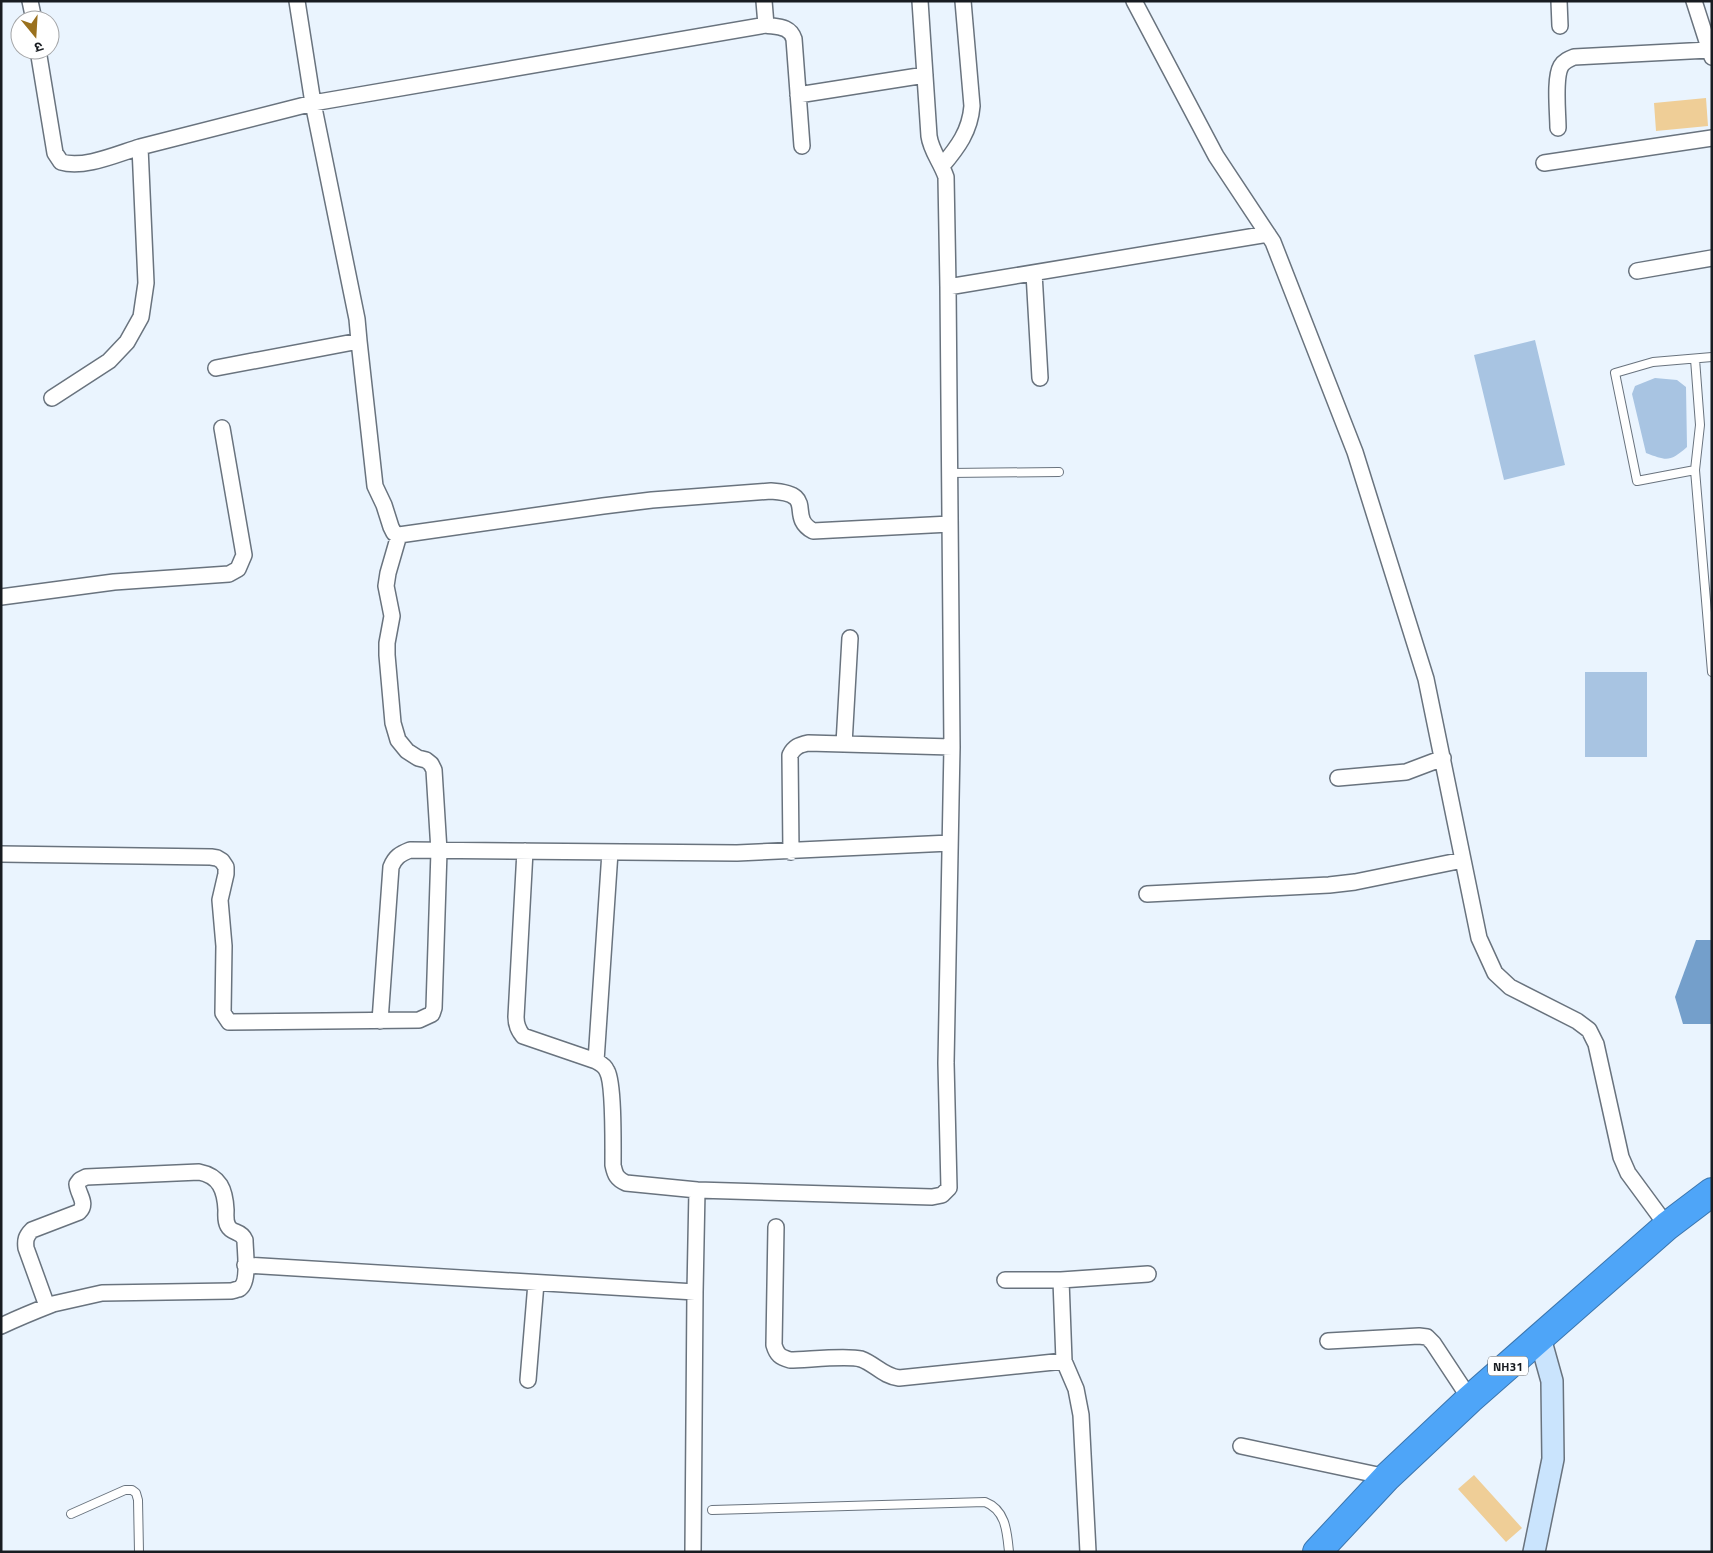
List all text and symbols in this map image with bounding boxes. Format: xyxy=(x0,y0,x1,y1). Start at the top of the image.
north arrow xyxy=(10,10,60,60)
text: उ xyxy=(31,37,46,59)
road number: NH31 xyxy=(1488,1356,1528,1375)

